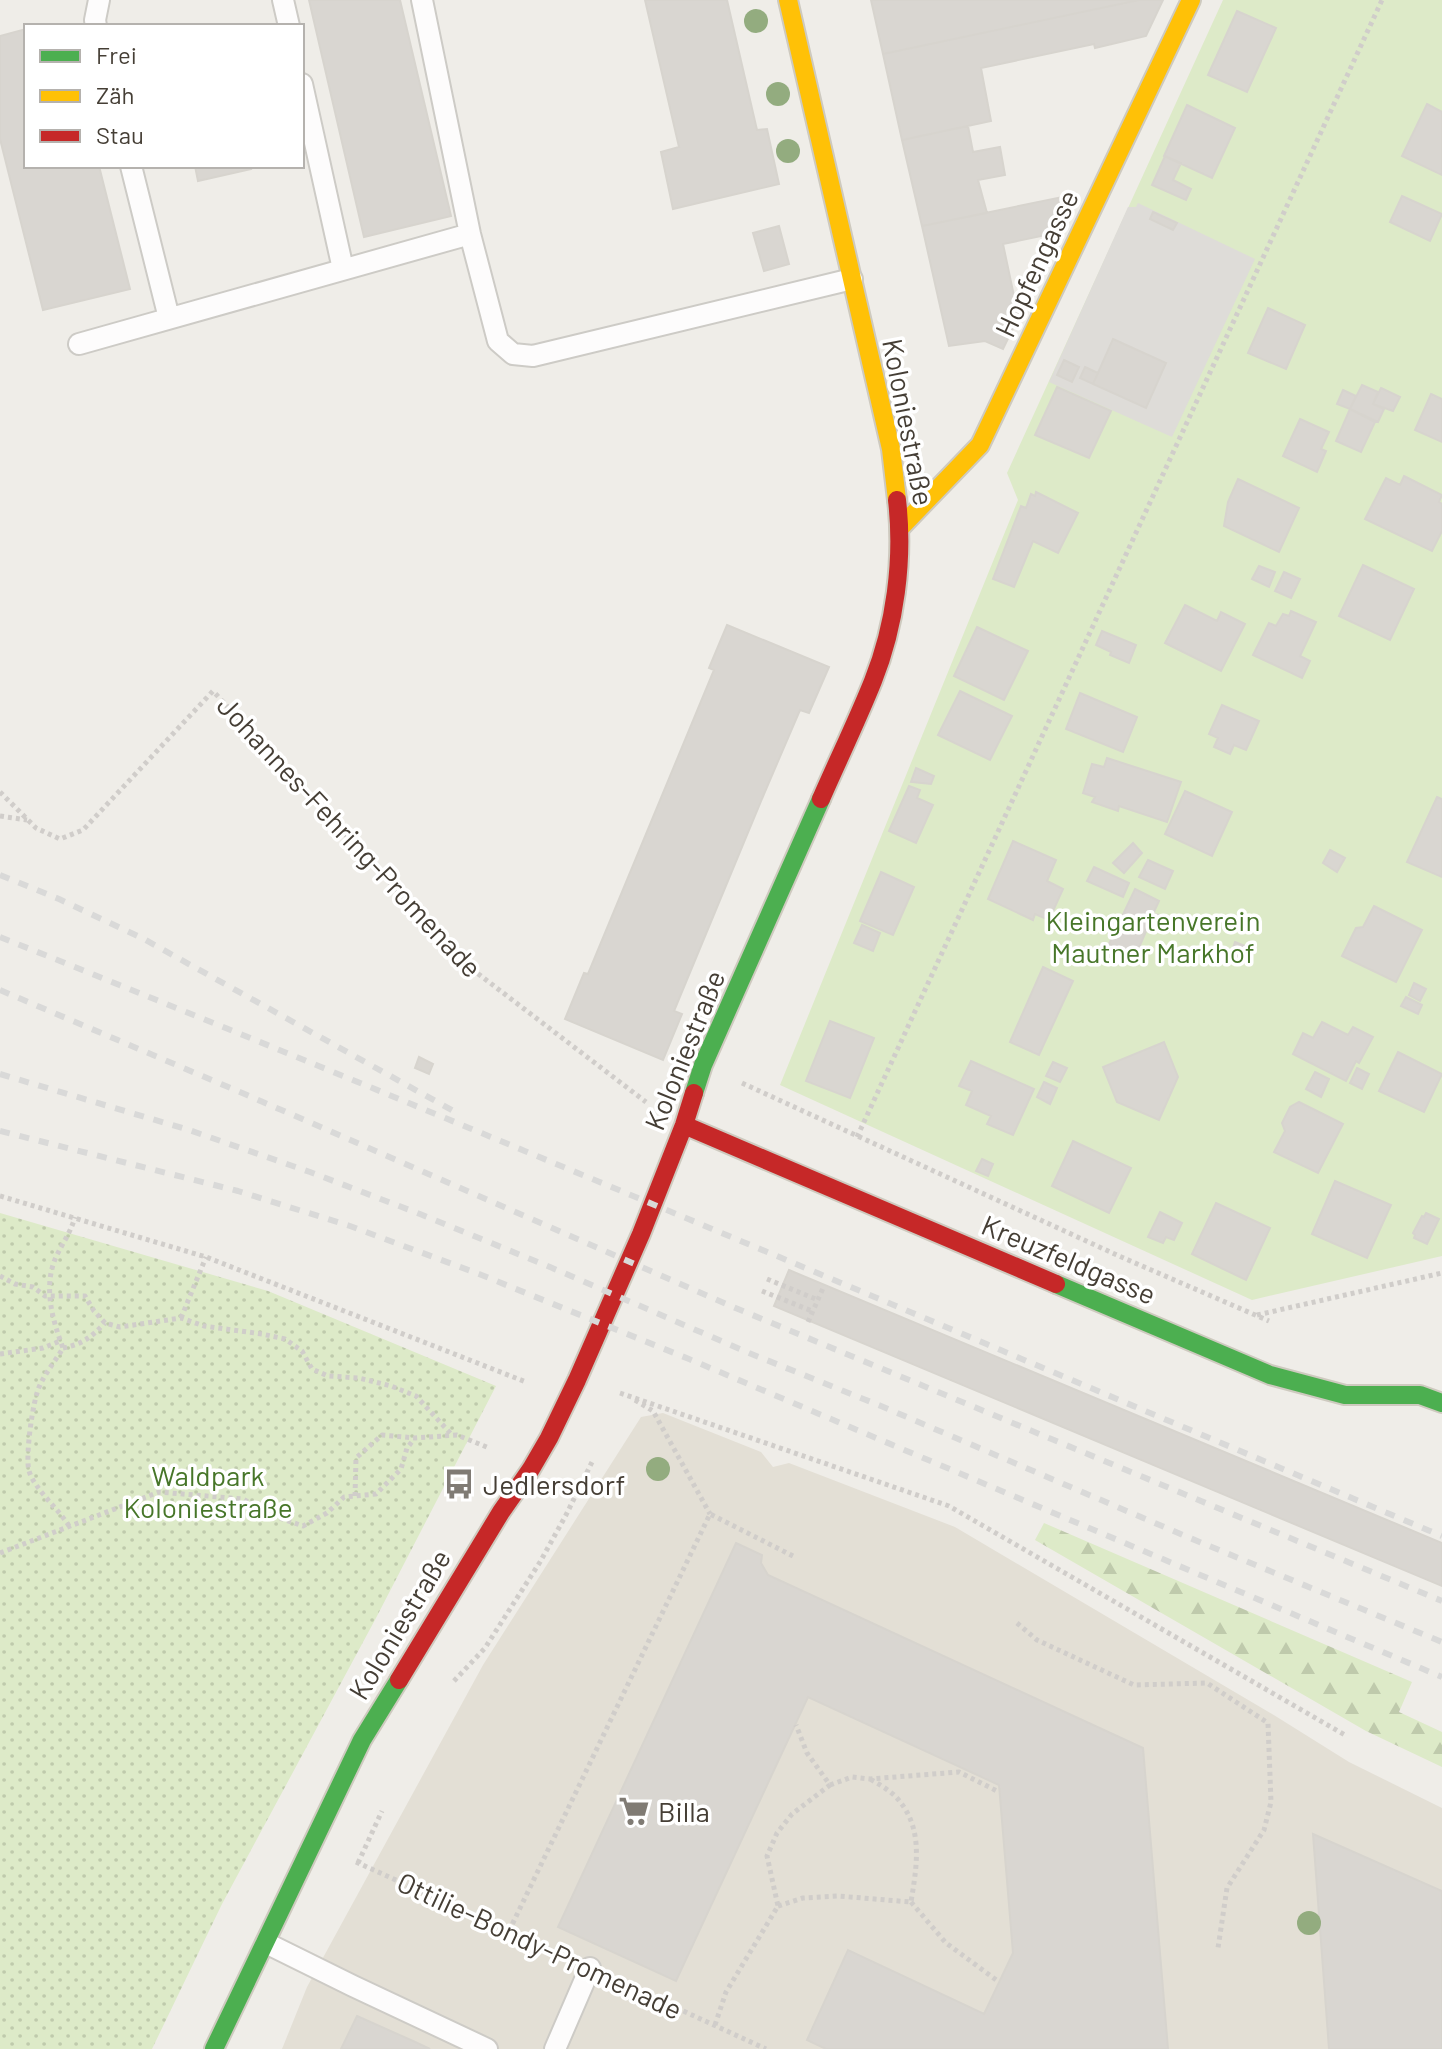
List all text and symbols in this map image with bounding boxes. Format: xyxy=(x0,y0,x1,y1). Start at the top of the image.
legend xyxy=(24,24,304,168)
text: Frei xyxy=(96,40,137,69)
text: Zäh xyxy=(96,80,134,109)
text: Stau xyxy=(96,120,144,149)
street label: Hopfengasse xyxy=(987,184,1085,342)
street label: Koloniestraße xyxy=(876,336,942,508)
street label: Johannes-Fehring-Promenade xyxy=(211,688,489,984)
park label: Kleingartenverein Mautner Markhof xyxy=(1045,903,1261,969)
street label: Koloniestraße xyxy=(637,965,731,1135)
street label: Kreuzfeldgasse xyxy=(977,1207,1161,1311)
park label: Waldpark Koloniestraße xyxy=(123,1458,293,1524)
bus stop icon: Jedlersdorf xyxy=(442,1467,476,1501)
place label: Jedlersdorf xyxy=(483,1467,625,1501)
street label: Koloniestraße xyxy=(341,1543,457,1705)
supermarket icon: Billa xyxy=(617,1794,651,1828)
place label: Billa xyxy=(658,1794,710,1828)
street label: Ottilie-Bondy-Promenade xyxy=(392,1864,688,2026)

